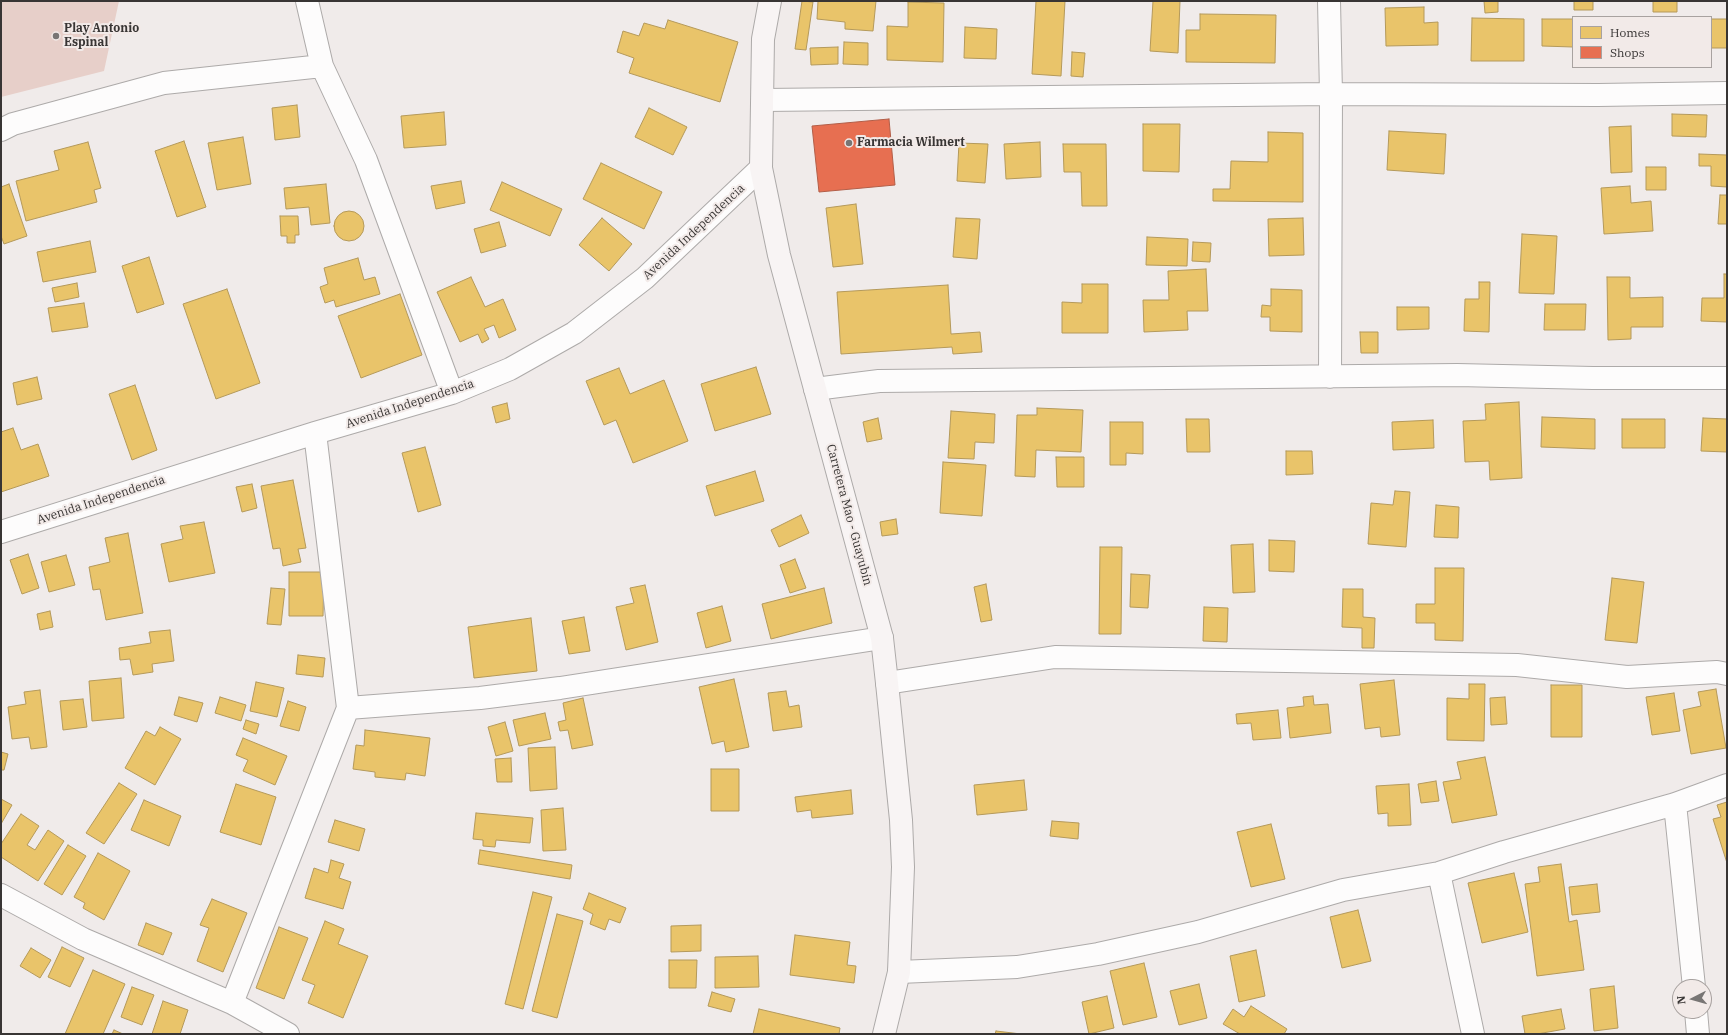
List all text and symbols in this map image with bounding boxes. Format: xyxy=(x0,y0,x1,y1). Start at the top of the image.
legend xyxy=(1572,16,1712,68)
place label: Play Antonio Espinal xyxy=(64,22,139,50)
text: Homes xyxy=(1610,25,1650,40)
marker: Play Antonio Espinal xyxy=(51,31,61,41)
text: Shops xyxy=(1610,45,1645,60)
place label: Farmacia Wilmert xyxy=(857,136,965,150)
marker: Farmacia Wilmert xyxy=(844,138,854,148)
street label: Avenida Independencia xyxy=(640,181,748,283)
street label: Avenida Independencia xyxy=(344,376,476,432)
street label: Carretera Mao - Guayubín xyxy=(823,443,875,587)
street label: Avenida Independencia xyxy=(35,472,167,528)
north arrow xyxy=(1672,979,1712,1019)
text: N xyxy=(1674,995,1688,1005)

